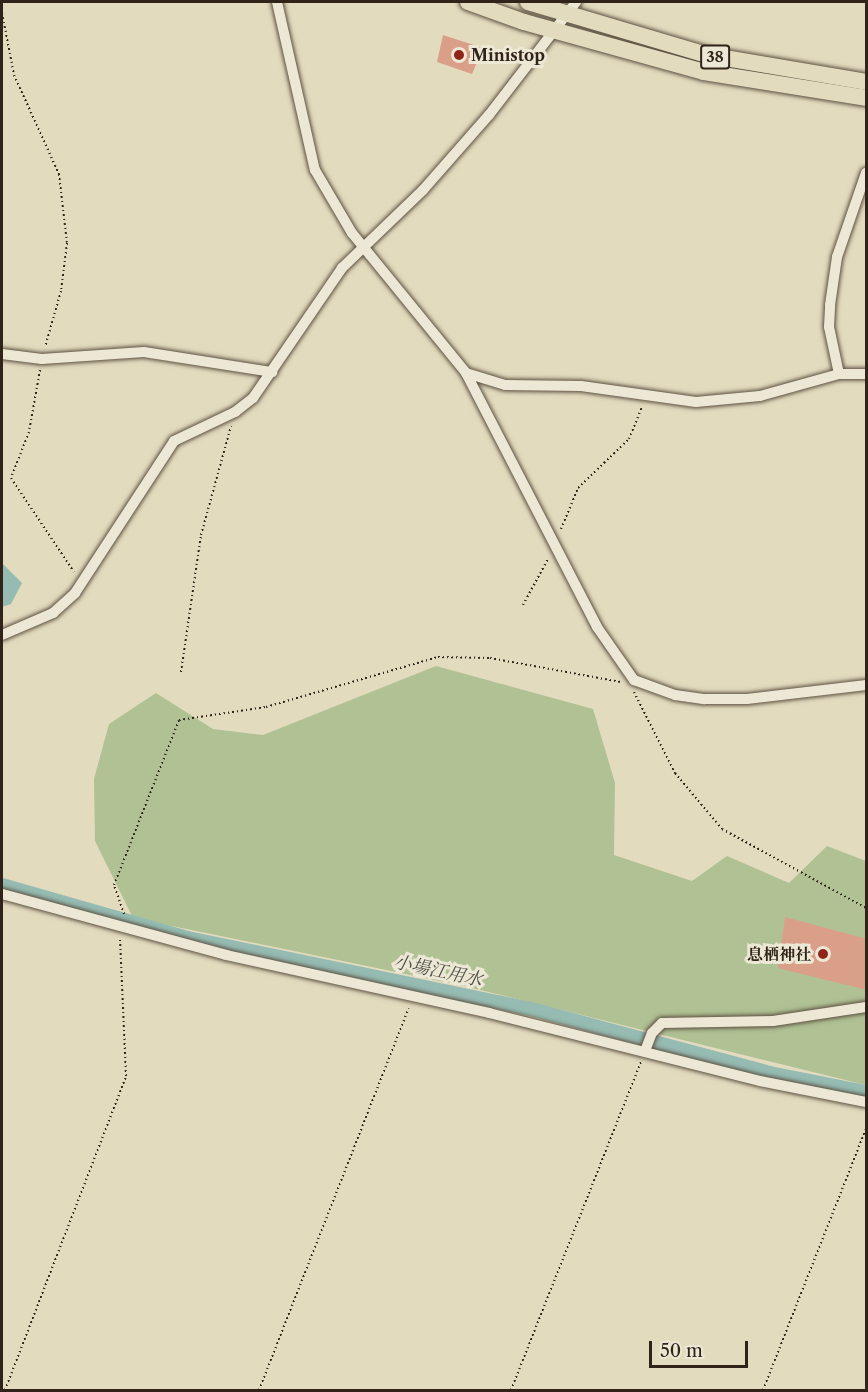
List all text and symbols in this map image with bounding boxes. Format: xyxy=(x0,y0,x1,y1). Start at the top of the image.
place label: Ministop xyxy=(471,45,545,65)
road number: 38 xyxy=(700,45,730,69)
marker: Ministop xyxy=(452,48,466,62)
place label: 息栖神社 xyxy=(747,944,811,964)
marker: 息栖神社 xyxy=(816,947,830,961)
water label: 小場江用水 xyxy=(392,951,484,991)
scale bar xyxy=(652,1329,751,1367)
text: 50 m xyxy=(660,1340,703,1362)

